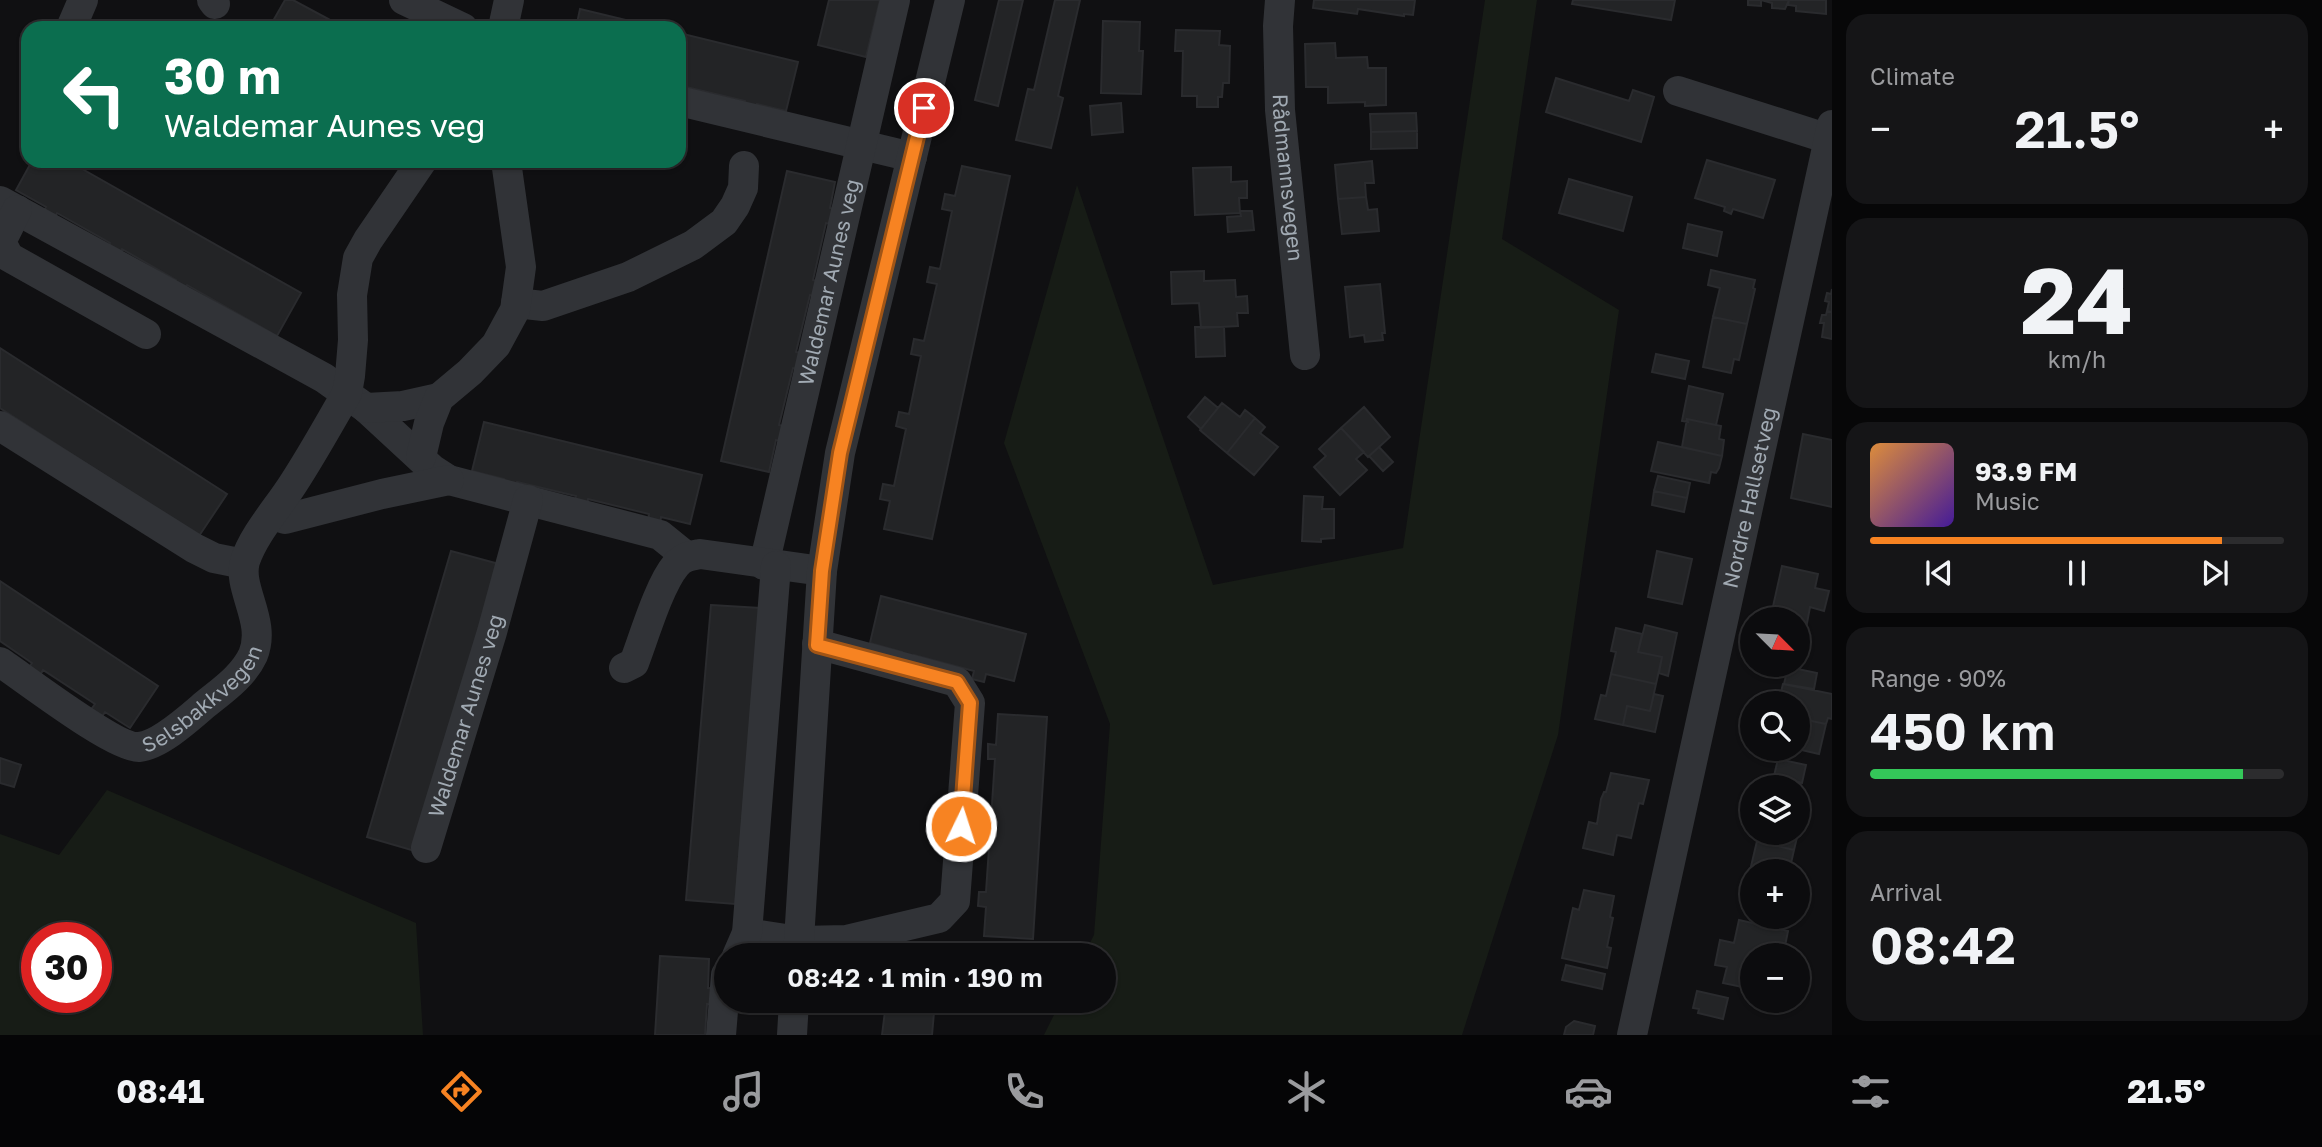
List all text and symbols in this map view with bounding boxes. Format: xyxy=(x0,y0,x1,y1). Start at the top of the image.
text: 30 m xyxy=(164,46,281,105)
icon: left xyxy=(49,49,140,140)
text: Climate xyxy=(1870,62,1955,90)
pin xyxy=(894,78,954,138)
icon: arrive xyxy=(905,89,943,127)
street label: Rådmannsvegen xyxy=(1268,94,1309,262)
text: 21.5° xyxy=(2015,97,2139,159)
text: Waldemar Aunes veg xyxy=(164,106,485,144)
text: − xyxy=(1870,106,1891,151)
text: + xyxy=(2263,106,2284,151)
street label: Waldemar Aunes veg xyxy=(792,177,865,388)
text: 24 xyxy=(2021,245,2133,354)
text: km/h xyxy=(2048,345,2106,373)
street label: Nordre Hallsetveg xyxy=(1717,405,1782,591)
text: 93.9 FM xyxy=(1975,456,2077,487)
text: Music xyxy=(1975,487,2040,515)
icon: previous xyxy=(1920,554,1958,592)
icon: pause xyxy=(2058,554,2096,592)
icon: next xyxy=(2196,554,2234,592)
north arrow xyxy=(1740,607,1810,677)
map controls xyxy=(1740,607,1810,1013)
street label: Waldemar Aunes veg xyxy=(422,611,508,820)
street label: Selsbakkvegen xyxy=(138,642,267,758)
text: Range · 90% xyxy=(1870,664,2006,692)
button: search xyxy=(1740,691,1810,761)
text: 450 km xyxy=(1870,699,2055,761)
button: layers xyxy=(1740,775,1810,845)
position arrow xyxy=(924,789,998,863)
button: + xyxy=(1740,859,1810,929)
text: Arrival xyxy=(1870,878,1942,906)
text: 08:42 xyxy=(1870,913,2016,975)
speed limit sign: 30 xyxy=(21,922,112,1013)
button: − xyxy=(1740,943,1810,1013)
text: 08:42 · 1 min · 190 m xyxy=(787,962,1043,993)
icon: directions xyxy=(437,1067,486,1116)
icon: music xyxy=(719,1067,768,1116)
icon: phone xyxy=(1000,1067,1049,1116)
icon: climate xyxy=(1282,1067,1331,1116)
icon: car xyxy=(1564,1067,1613,1116)
icon: filters xyxy=(1846,1067,1895,1116)
text: 08:41 xyxy=(116,1072,204,1110)
text: 21.5° xyxy=(2127,1072,2206,1110)

